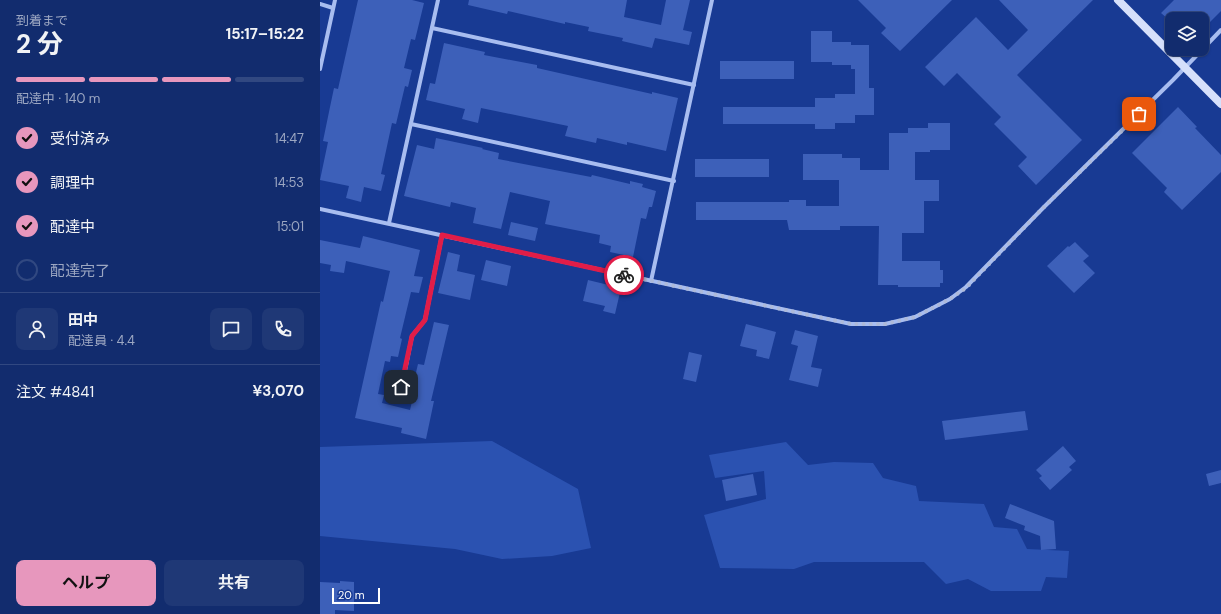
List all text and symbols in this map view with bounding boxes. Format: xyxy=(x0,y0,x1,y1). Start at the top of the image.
text: 到着まで xyxy=(16,12,68,29)
map controls xyxy=(1165,12,1209,56)
button: layers xyxy=(1165,12,1209,56)
text: 15:17–15:22 xyxy=(226,24,304,44)
text: 2 分 xyxy=(16,27,63,61)
text: 配達中 · 140 m xyxy=(16,90,100,107)
pin xyxy=(1122,97,1156,131)
icon: bag xyxy=(1128,103,1150,125)
icon: check xyxy=(16,127,38,149)
text: 受付済み xyxy=(50,129,110,149)
text: 14:47 xyxy=(275,130,304,147)
icon: check xyxy=(16,171,38,193)
text: 調理中 xyxy=(50,173,95,193)
text: 14:53 xyxy=(274,174,304,191)
icon: check xyxy=(16,215,38,237)
text: 配達中 xyxy=(50,217,95,237)
text: 15:01 xyxy=(276,218,304,235)
courier xyxy=(604,255,644,295)
text: 配達完了 xyxy=(50,261,110,281)
icon: bike xyxy=(613,264,635,286)
button: person xyxy=(16,308,58,350)
button: chat xyxy=(210,308,252,350)
button: phone xyxy=(262,308,304,350)
text: 田中 xyxy=(68,310,98,330)
text: 配達員 · 4.4 xyxy=(68,332,135,349)
pin xyxy=(384,370,418,404)
icon: home xyxy=(390,376,412,398)
text: ¥3,070 xyxy=(253,381,304,401)
text: 注文 #4841 xyxy=(16,382,94,402)
button: ヘルプ xyxy=(16,560,156,606)
button: 共有 xyxy=(164,560,304,606)
scale bar xyxy=(332,586,380,605)
text: 20 m xyxy=(338,588,364,602)

